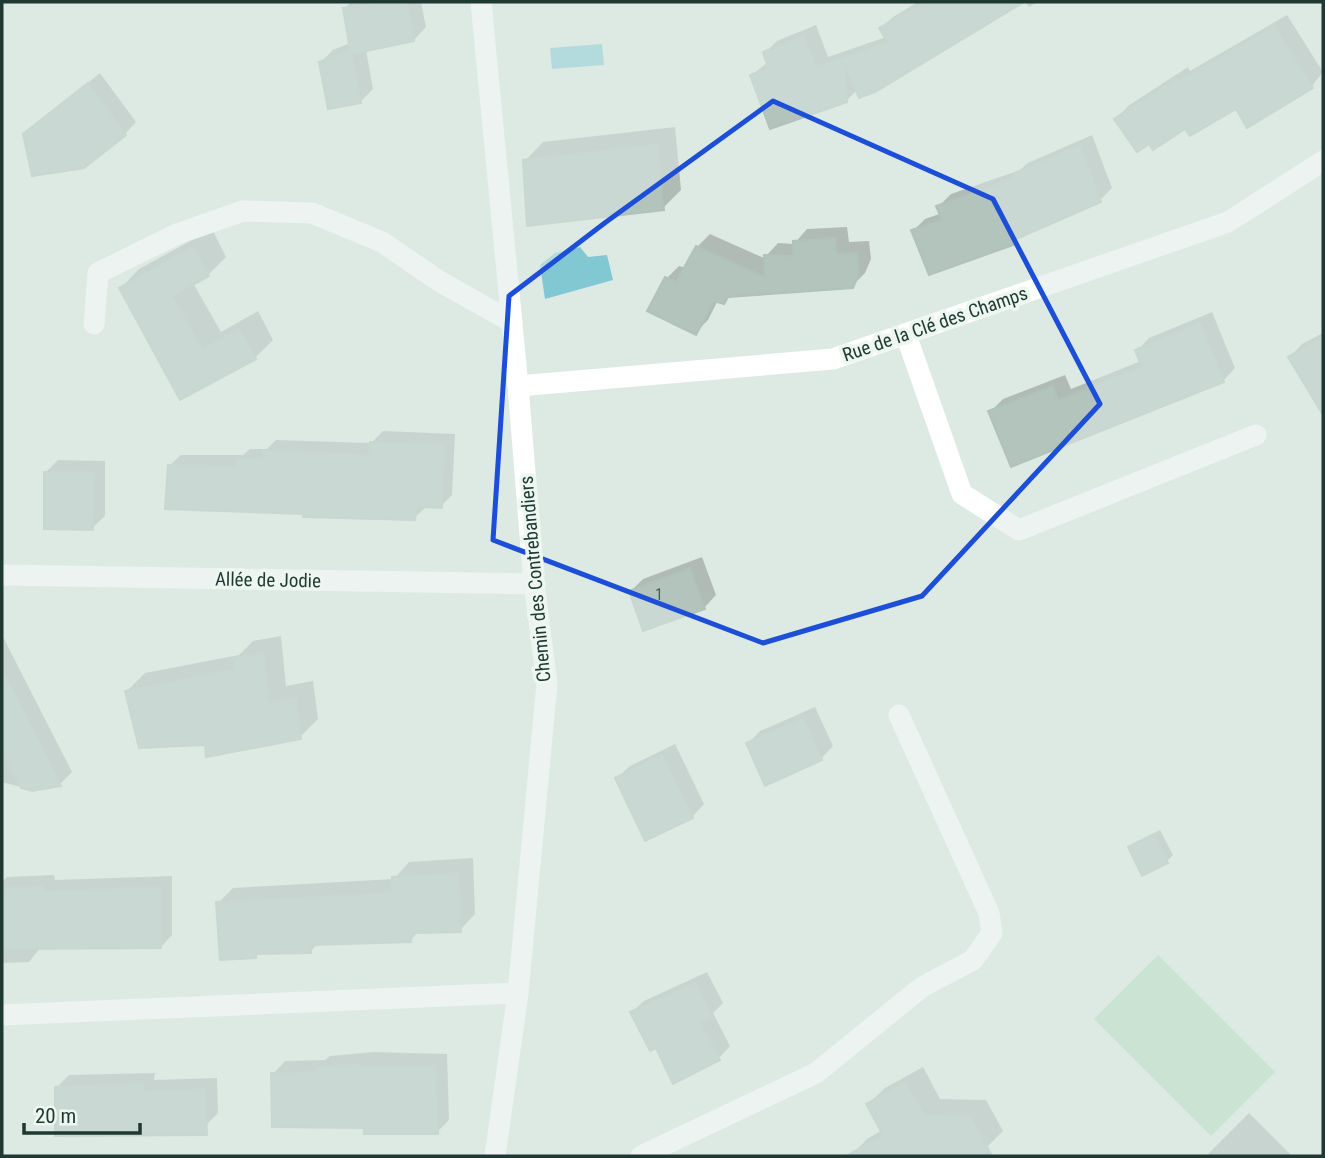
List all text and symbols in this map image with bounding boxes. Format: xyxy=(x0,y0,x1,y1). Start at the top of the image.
street label: Rue de la Clé des Champs xyxy=(839,282,1031,366)
street label: Chemin des Contrebandiers xyxy=(515,475,555,683)
street label: Allée de Jodie xyxy=(215,568,321,592)
house number: 1 xyxy=(655,585,663,604)
scale bar xyxy=(24,1092,140,1136)
text: 20 m xyxy=(35,1104,76,1128)

